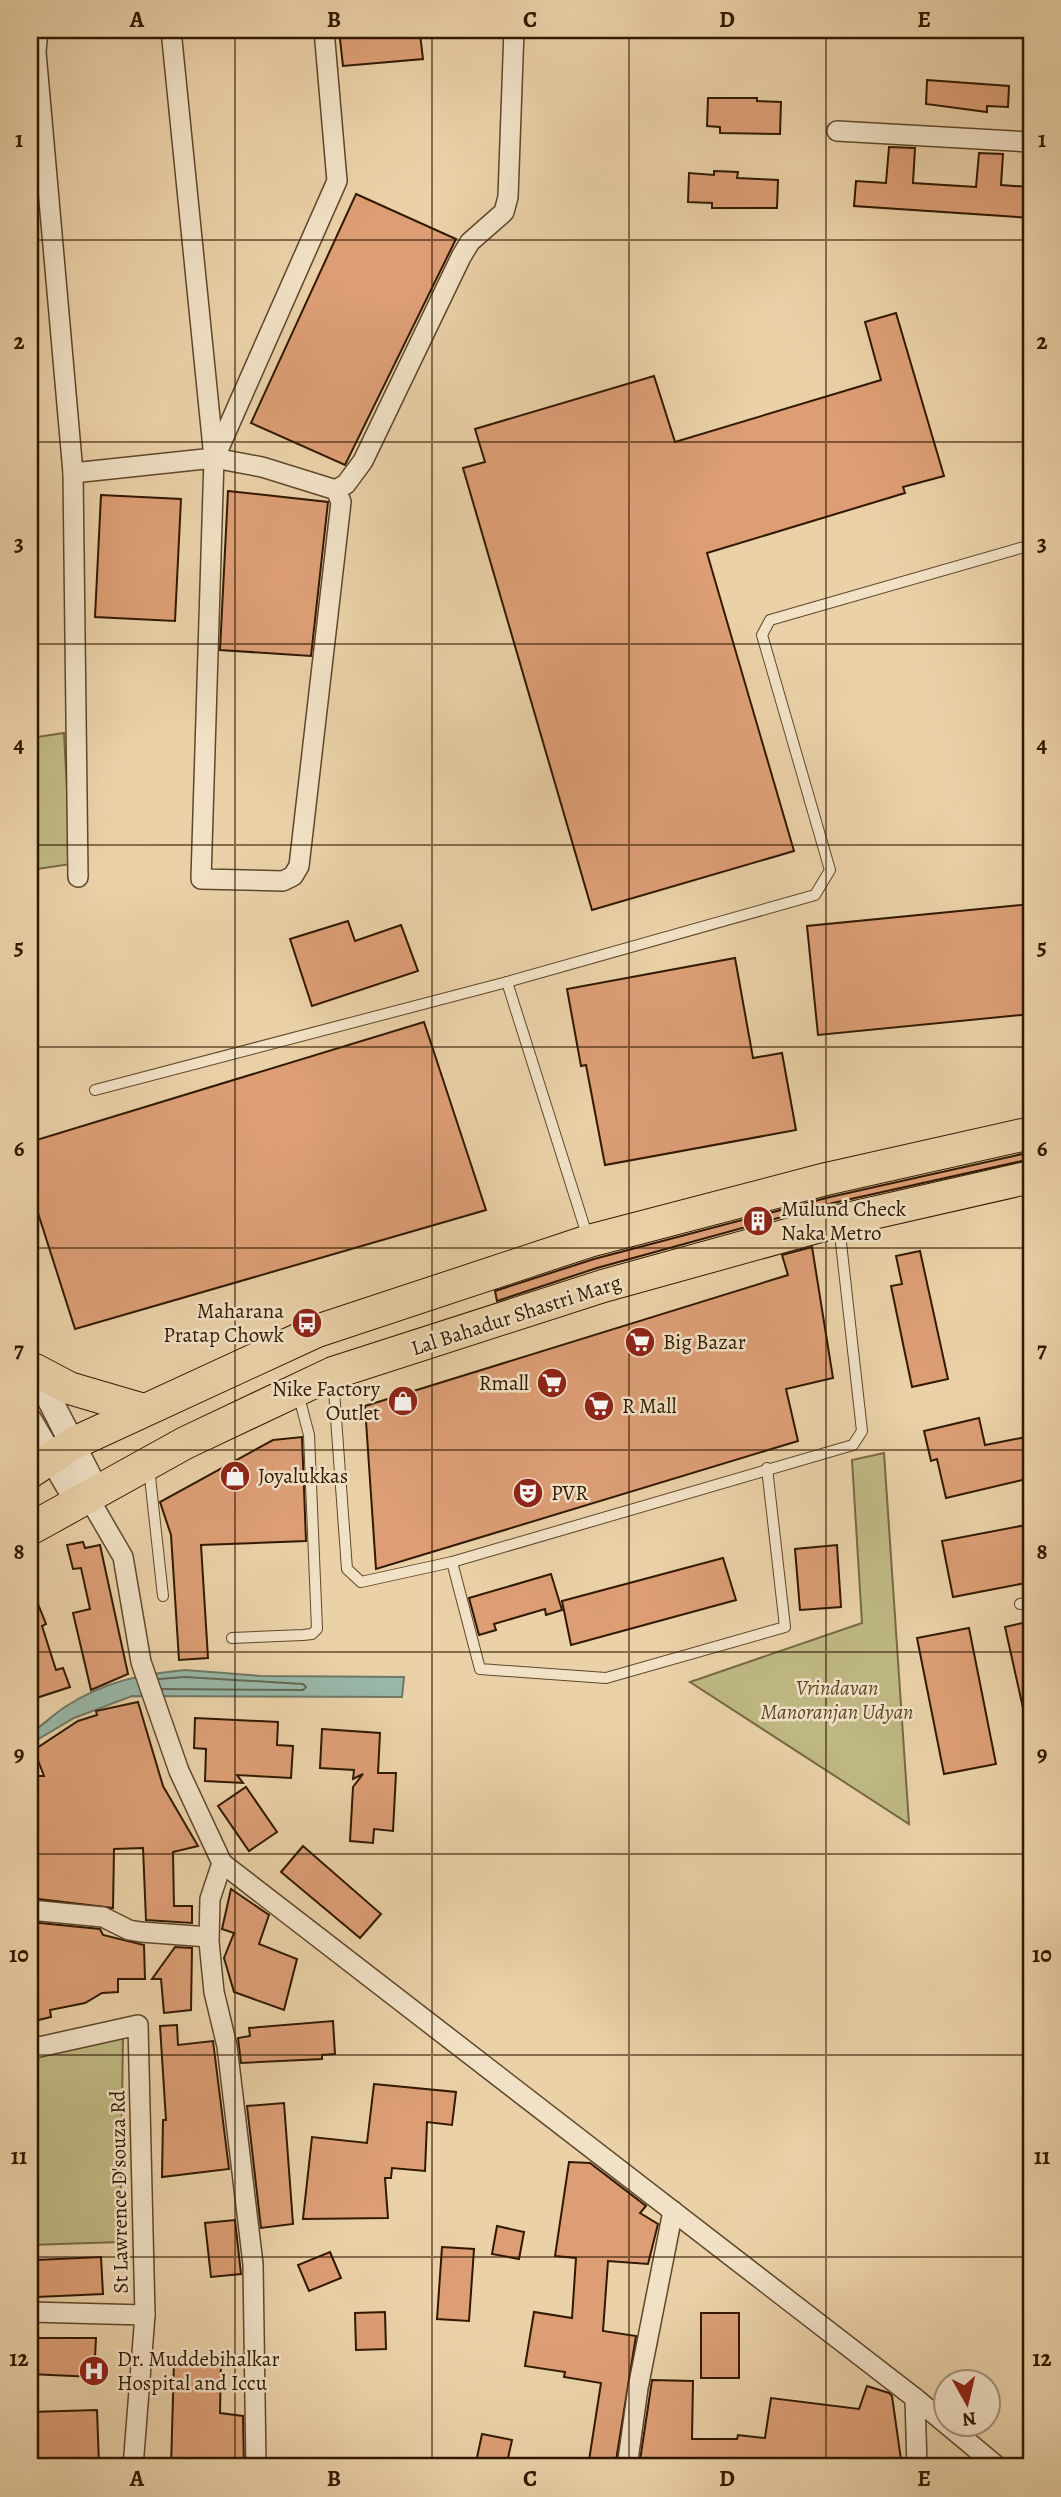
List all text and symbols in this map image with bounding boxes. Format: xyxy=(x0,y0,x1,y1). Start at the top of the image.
text: A xyxy=(129,4,145,35)
text: B xyxy=(327,4,341,35)
text: C xyxy=(523,4,537,35)
text: D xyxy=(719,4,735,35)
text: E xyxy=(917,4,931,35)
text: 1 xyxy=(15,124,23,155)
text: 1 xyxy=(1038,124,1046,155)
text: 2 xyxy=(13,326,25,357)
text: 2 xyxy=(1036,326,1048,357)
text: 3 xyxy=(14,528,24,559)
text: 3 xyxy=(1037,528,1047,559)
text: 4 xyxy=(14,729,25,760)
text: 4 xyxy=(1037,729,1048,760)
text: 5 xyxy=(14,931,24,962)
text: 5 xyxy=(1037,931,1047,962)
text: 6 xyxy=(14,1133,25,1164)
text: 6 xyxy=(1037,1133,1048,1164)
place label: Mulund Check Naka Metro xyxy=(781,1195,907,1247)
building icon: Mulund Check Naka Metro xyxy=(741,1204,775,1238)
street label: Lal Bahadur Shastri Marg xyxy=(407,1268,625,1362)
place label: Maharana Pratap Chowk xyxy=(163,1297,285,1349)
bus stop icon: Maharana Pratap Chowk xyxy=(290,1306,324,1340)
supermarket icon: Big Bazar xyxy=(623,1325,657,1359)
place label: Big Bazar xyxy=(663,1328,746,1356)
text: 7 xyxy=(14,1334,24,1365)
text: 7 xyxy=(1037,1334,1047,1365)
supermarket icon: Rmall xyxy=(535,1366,569,1400)
place label: Rmall xyxy=(479,1369,529,1397)
place label: Nike Factory Outlet xyxy=(272,1375,381,1427)
shop icon: Nike Factory Outlet xyxy=(386,1384,420,1418)
supermarket icon: R Mall xyxy=(582,1389,616,1423)
place label: R Mall xyxy=(622,1392,677,1420)
shop icon: Joyalukkas xyxy=(218,1459,252,1493)
place label: Joyalukkas xyxy=(258,1462,348,1490)
theatre icon: PVR xyxy=(511,1476,545,1510)
place label: PVR xyxy=(551,1479,588,1507)
text: 8 xyxy=(13,1536,25,1567)
text: 8 xyxy=(1036,1536,1048,1567)
park label: Vrindavan Manoranjan Udyan xyxy=(760,1674,914,1726)
text: 9 xyxy=(14,1738,24,1769)
text: 9 xyxy=(1037,1738,1047,1769)
text: 10 xyxy=(9,1939,29,1970)
text: 10 xyxy=(1032,1939,1052,1970)
street label: St Lawrence D'souza Rd xyxy=(103,2089,135,2294)
text: 11 xyxy=(11,2141,27,2172)
text: 11 xyxy=(1034,2141,1050,2172)
text: 12 xyxy=(9,2343,29,2374)
text: 12 xyxy=(1032,2343,1052,2374)
place label: Dr. Muddebihalkar Hospital and Iccu xyxy=(117,2345,280,2397)
hospital icon: Dr. Muddebihalkar Hospital and Iccu xyxy=(77,2354,111,2388)
north arrow xyxy=(932,2368,1002,2438)
text: N xyxy=(960,2405,978,2433)
text: A xyxy=(129,2463,145,2494)
text: B xyxy=(327,2463,341,2494)
text: C xyxy=(523,2463,537,2494)
text: D xyxy=(719,2463,735,2494)
text: E xyxy=(917,2463,931,2494)

